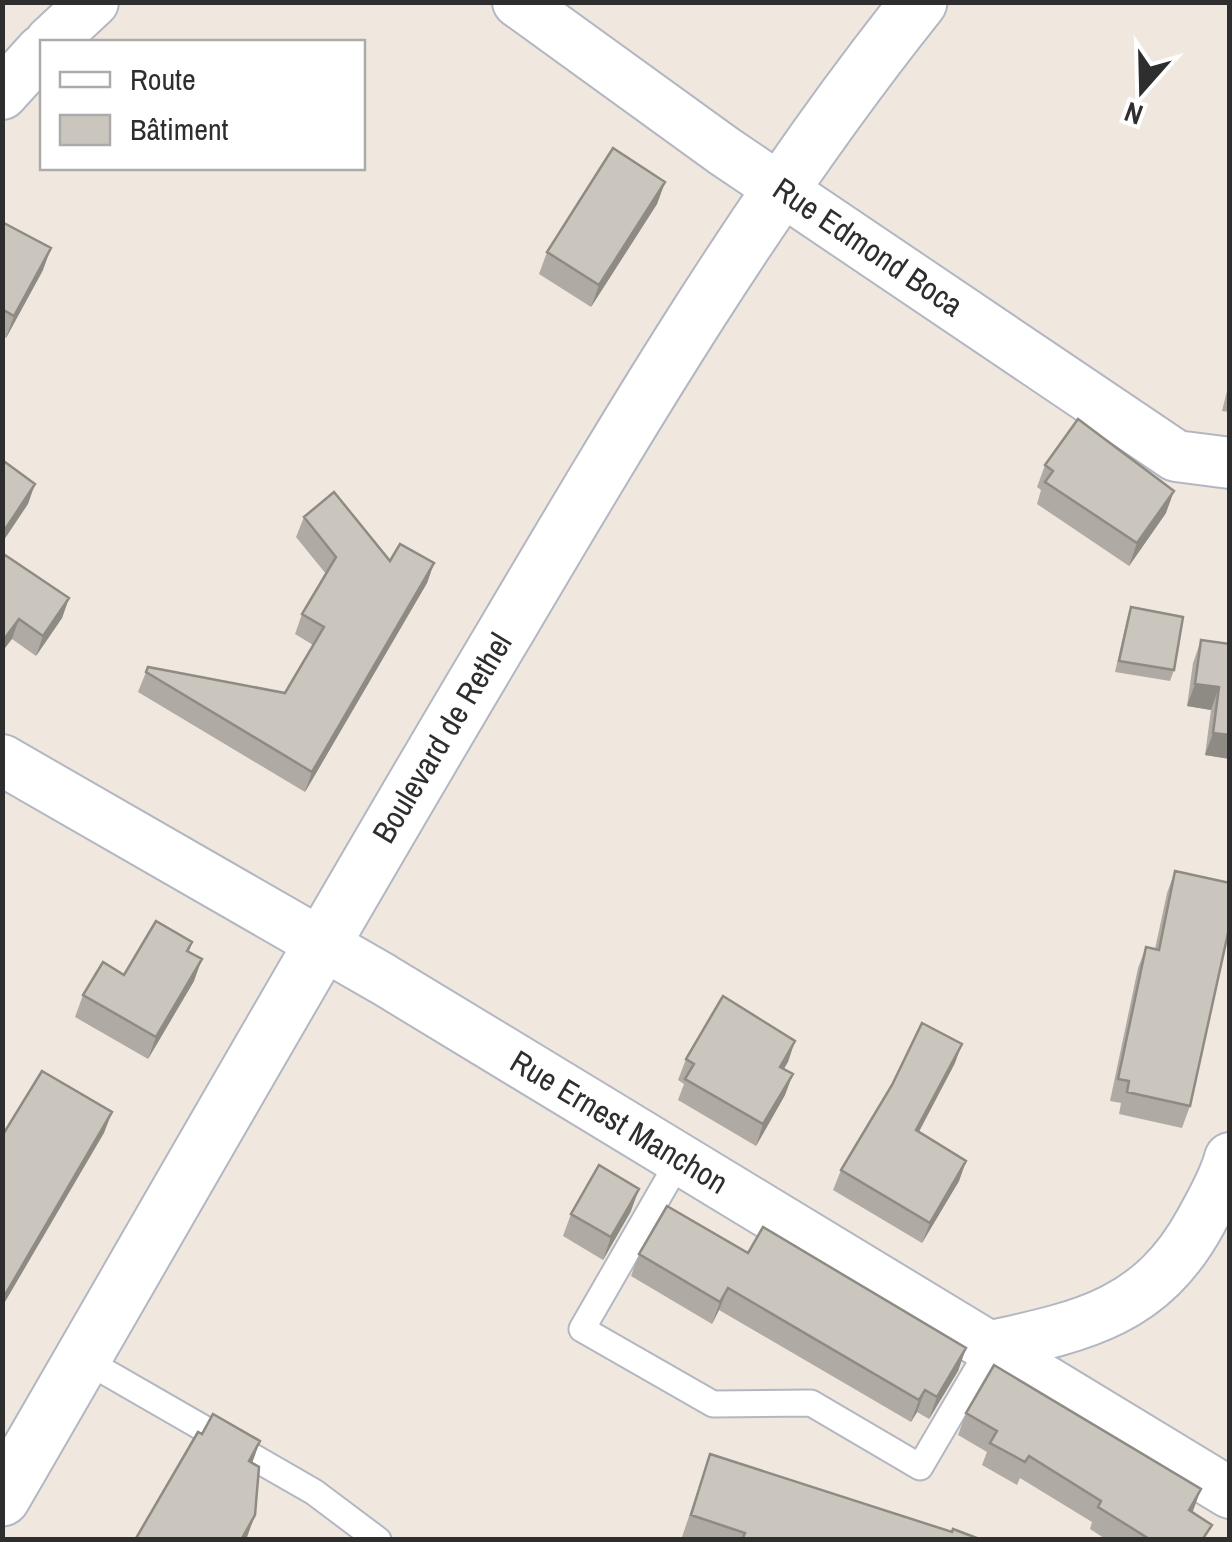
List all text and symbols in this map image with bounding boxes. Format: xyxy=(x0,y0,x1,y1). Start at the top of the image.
legend xyxy=(40,40,365,170)
north arrow xyxy=(1092,40,1192,140)
text: Route xyxy=(130,59,196,99)
text: N xyxy=(1119,93,1148,134)
text: Bâtiment xyxy=(130,109,229,149)
street label: Rue Edmond Boca xyxy=(765,167,972,326)
street label: Boulevard de Rethel xyxy=(362,625,521,851)
street label: Rue Ernest Manchon xyxy=(503,1040,736,1203)

